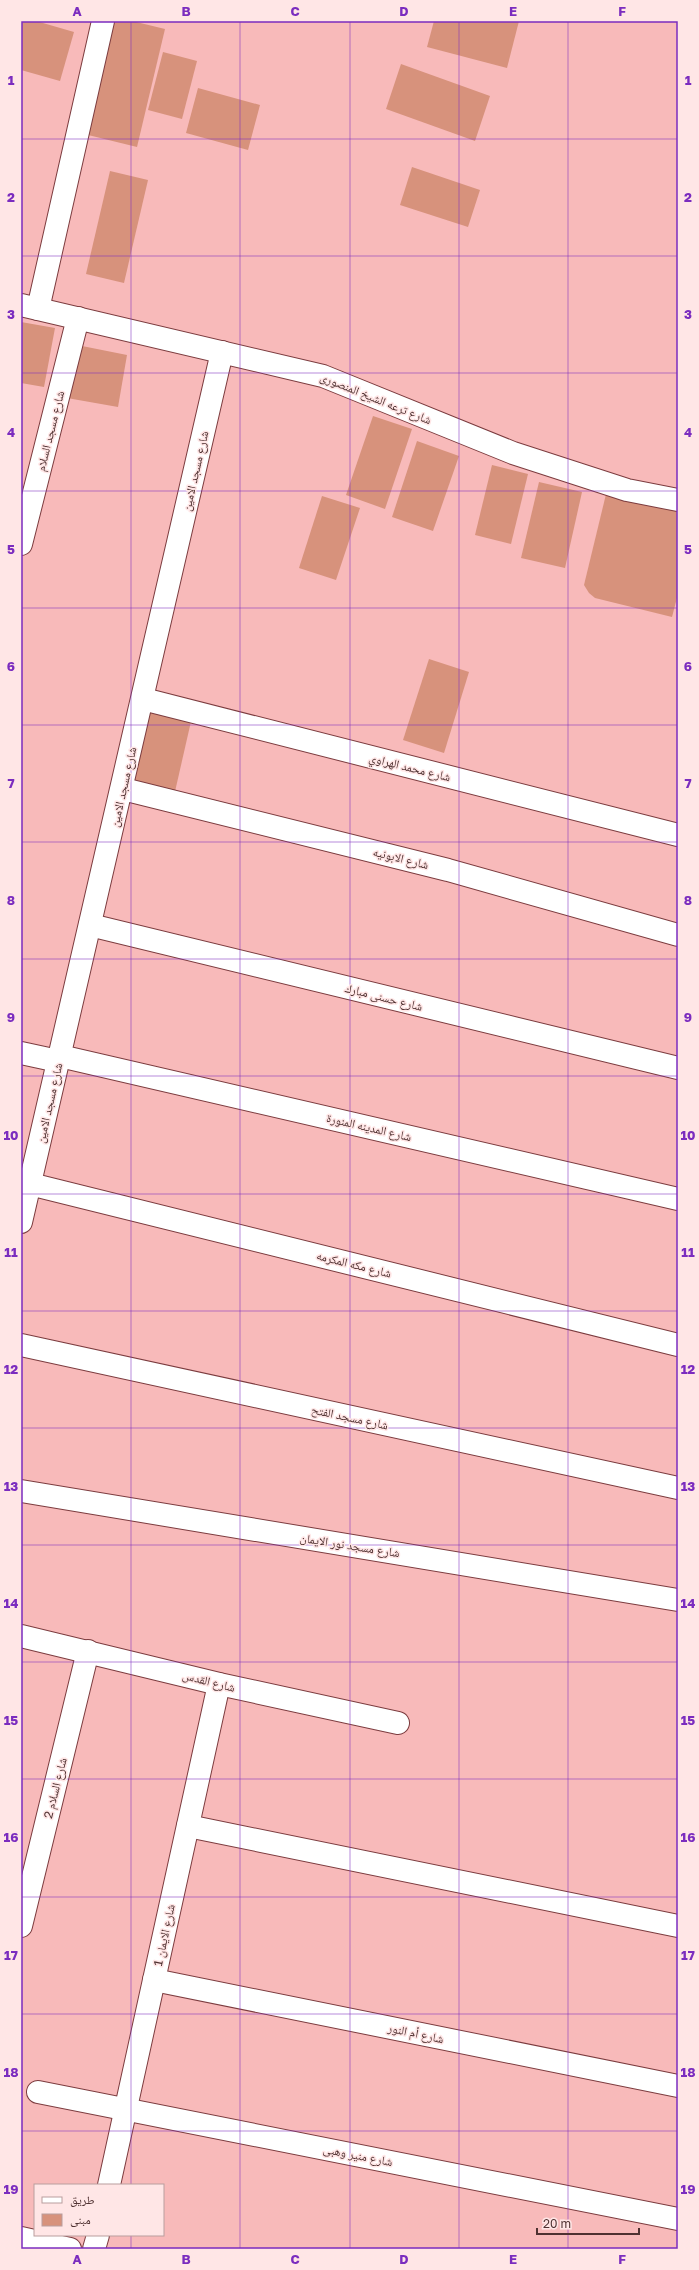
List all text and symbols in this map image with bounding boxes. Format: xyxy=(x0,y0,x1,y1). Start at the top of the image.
text: A xyxy=(72,3,82,19)
text: B xyxy=(181,3,191,19)
text: C xyxy=(290,3,300,19)
text: D xyxy=(399,3,409,19)
text: E xyxy=(509,3,517,19)
text: F xyxy=(618,3,626,19)
text: 1 xyxy=(8,72,15,88)
text: 1 xyxy=(685,72,692,88)
text: 2 xyxy=(7,189,15,205)
text: 2 xyxy=(684,189,692,205)
text: 3 xyxy=(7,306,15,322)
text: 3 xyxy=(684,306,692,322)
street label: شارع ترعه الشيخ المنصورى xyxy=(318,369,434,428)
street label: شارع مسجد السلام xyxy=(33,389,68,473)
text: 4 xyxy=(7,424,15,440)
text: 4 xyxy=(684,424,692,440)
street label: شارع مسجد الامين xyxy=(178,429,213,513)
text: 5 xyxy=(7,541,15,557)
text: 5 xyxy=(684,541,692,557)
text: 6 xyxy=(7,658,15,674)
text: 6 xyxy=(684,658,692,674)
street label: شارع مسجد الامين xyxy=(106,745,141,829)
street label: شارع محمد الهراوي xyxy=(367,750,452,787)
text: 7 xyxy=(7,775,15,791)
text: 7 xyxy=(684,775,692,791)
street label: شارع الابونيه xyxy=(371,844,430,873)
text: 8 xyxy=(7,892,15,908)
text: 8 xyxy=(684,892,692,908)
street label: شارع حسنى مبارك xyxy=(343,980,424,1015)
text: 9 xyxy=(7,1009,15,1025)
text: 9 xyxy=(684,1009,692,1025)
street label: شارع مسجد الامين xyxy=(32,1061,67,1145)
street label: شارع المدينه المنورة xyxy=(325,1110,413,1145)
text: 10 xyxy=(3,1127,19,1143)
text: 10 xyxy=(680,1127,696,1143)
text: 11 xyxy=(4,1244,18,1260)
text: 11 xyxy=(681,1244,695,1260)
street label: شارع مكه المكرمه xyxy=(315,1247,393,1282)
text: 12 xyxy=(4,1361,18,1377)
text: 12 xyxy=(681,1361,695,1377)
street label: شارع مسجد الفتح xyxy=(310,1402,390,1433)
text: 13 xyxy=(4,1478,18,1494)
text: 13 xyxy=(681,1478,695,1494)
street label: شارع مسجد نور الايمان xyxy=(299,1530,401,1561)
text: 14 xyxy=(4,1595,18,1611)
text: 14 xyxy=(681,1595,695,1611)
street label: شارع القدس xyxy=(181,1667,237,1696)
text: 15 xyxy=(4,1712,18,1728)
text: 15 xyxy=(681,1712,695,1728)
street label: شارع السلام 2 xyxy=(40,1756,71,1820)
text: 16 xyxy=(4,1829,18,1845)
text: 16 xyxy=(681,1829,695,1845)
street label: شارع الايمان 1 xyxy=(150,1903,179,1968)
text: 17 xyxy=(4,1947,18,1963)
text: 17 xyxy=(681,1947,695,1963)
street label: شارع أم النور xyxy=(386,2020,445,2047)
text: 18 xyxy=(3,2064,19,2080)
text: 18 xyxy=(680,2064,696,2080)
street label: شارع منير وهبى xyxy=(322,2141,394,2170)
text: 19 xyxy=(4,2181,18,2197)
text: 19 xyxy=(681,2181,695,2197)
legend xyxy=(34,2184,164,2236)
text: طريق xyxy=(70,2192,95,2207)
scale bar xyxy=(537,2210,639,2236)
text: مبنى xyxy=(70,2212,91,2227)
text: 20 m xyxy=(543,2216,571,2231)
text: A xyxy=(72,2251,82,2267)
text: B xyxy=(181,2251,191,2267)
text: C xyxy=(290,2251,300,2267)
text: D xyxy=(399,2251,409,2267)
text: E xyxy=(509,2251,517,2267)
text: F xyxy=(618,2251,626,2267)

